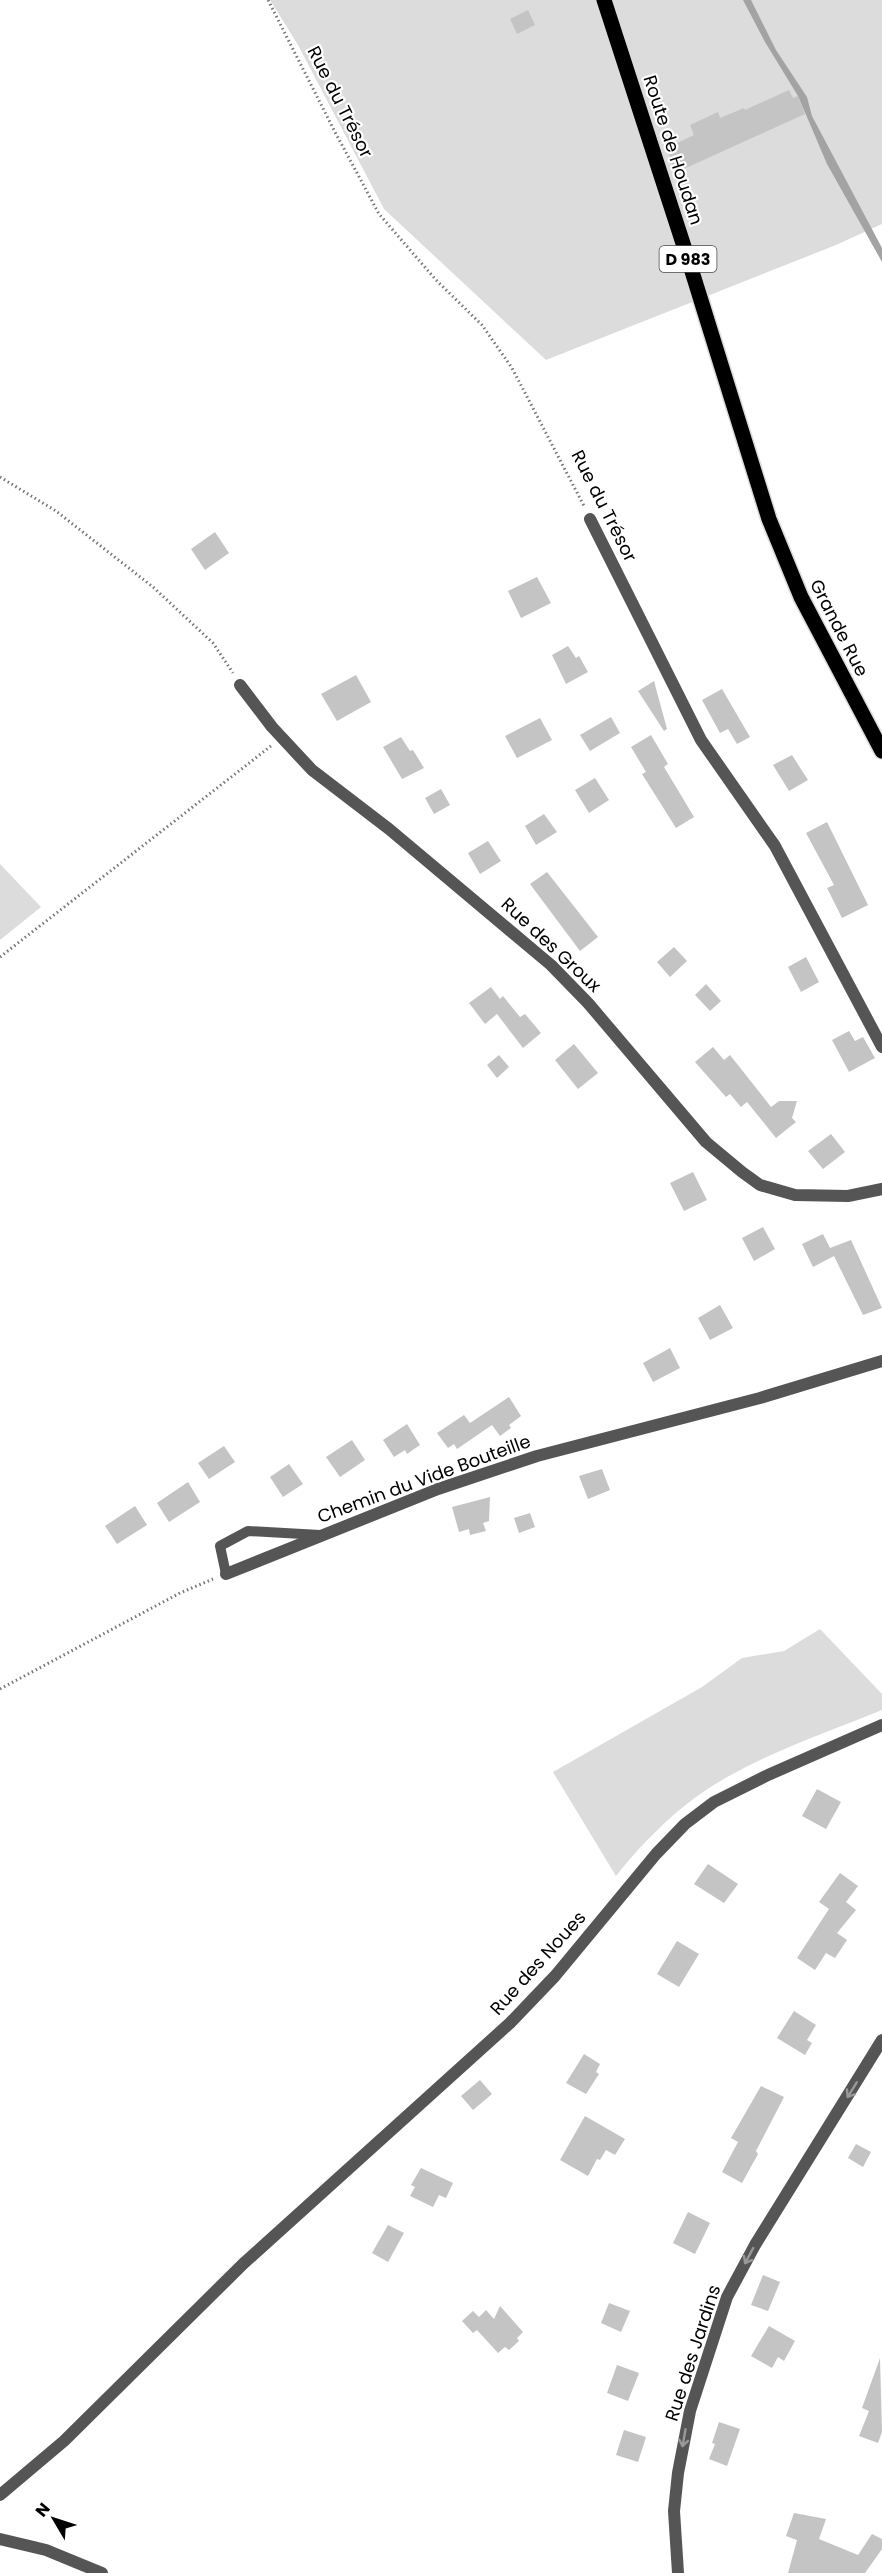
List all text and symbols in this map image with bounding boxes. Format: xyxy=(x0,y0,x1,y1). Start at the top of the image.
street label: Rue du Trésor xyxy=(302,42,379,162)
street label: Route de Houdan xyxy=(637,72,709,228)
road number: D 983 xyxy=(660,246,716,272)
street label: Rue du Trésor xyxy=(566,446,643,566)
street label: Grande Rue xyxy=(804,575,875,681)
street label: Rue des Groux xyxy=(496,892,607,998)
street label: Chemin du Vide Bouteille xyxy=(314,1428,534,1529)
street label: Rue des Noues xyxy=(484,1905,591,2020)
one-way arrow xyxy=(846,2081,858,2098)
one-way arrow xyxy=(743,2246,755,2264)
street label: Rue des Jardins xyxy=(659,2282,726,2424)
one-way arrow xyxy=(679,2428,690,2448)
north arrow xyxy=(24,2489,84,2549)
text: N xyxy=(30,2498,55,2522)

